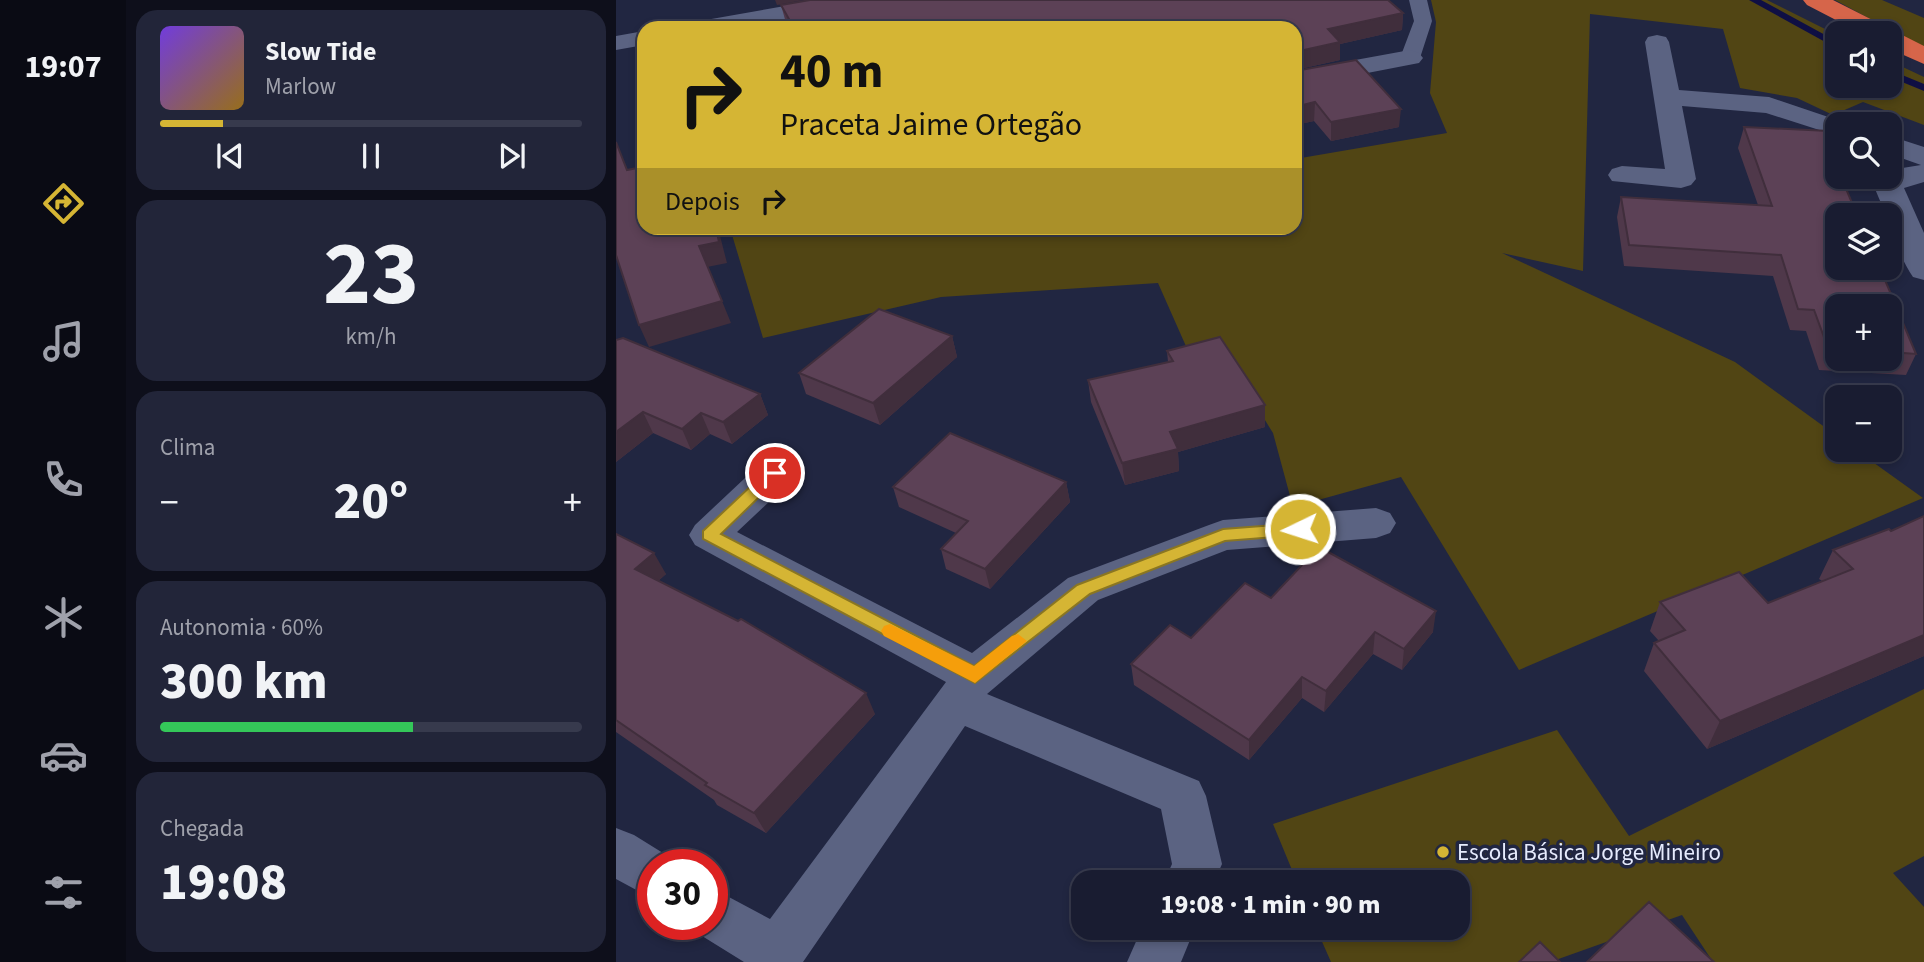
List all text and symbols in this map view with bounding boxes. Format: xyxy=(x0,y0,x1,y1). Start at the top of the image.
map controls xyxy=(1825,21,1902,462)
button: sound xyxy=(1825,21,1902,98)
text: Slow Tide xyxy=(265,33,376,70)
text: 40 m xyxy=(780,37,884,107)
text: 19:07 xyxy=(24,44,102,90)
icon: right xyxy=(665,49,756,140)
text: Marlow xyxy=(265,70,336,103)
text: Praceta Jaime Ortegão xyxy=(780,102,1082,148)
button: search xyxy=(1825,112,1902,189)
icon: previous xyxy=(211,137,249,175)
icon: pause xyxy=(352,137,390,175)
icon: next xyxy=(493,137,531,175)
icon: directions xyxy=(39,179,88,228)
icon: right xyxy=(754,182,792,220)
text: Depois xyxy=(665,183,740,220)
button: layers xyxy=(1825,203,1902,280)
text: 23 xyxy=(323,210,419,339)
button: + xyxy=(1825,294,1902,371)
icon: music xyxy=(39,317,88,366)
text: km/h xyxy=(345,320,397,353)
button: − xyxy=(1825,385,1902,462)
text: Clima xyxy=(160,431,215,464)
pin xyxy=(745,443,805,503)
icon: arrive xyxy=(756,454,794,492)
icon: phone xyxy=(39,455,88,504)
text: 20° xyxy=(334,465,408,539)
text: − xyxy=(160,476,179,530)
text: + xyxy=(563,476,582,530)
position arrow xyxy=(1263,492,1337,566)
icon: climate xyxy=(39,593,88,642)
text: Autonomia · 60% xyxy=(160,611,323,644)
text: 300 km xyxy=(160,645,328,719)
icon: car xyxy=(39,731,88,780)
text: Chegada xyxy=(160,812,244,845)
place label: Escola Básica Jorge Mineiro xyxy=(1457,836,1721,869)
marker: Escola Básica Jorge Mineiro xyxy=(1435,844,1451,860)
text: 19:08 xyxy=(160,846,287,920)
speed limit sign: 30 xyxy=(637,849,728,940)
icon: filters xyxy=(39,868,88,917)
text: 19:08 · 1 min · 90 m xyxy=(1161,886,1380,923)

